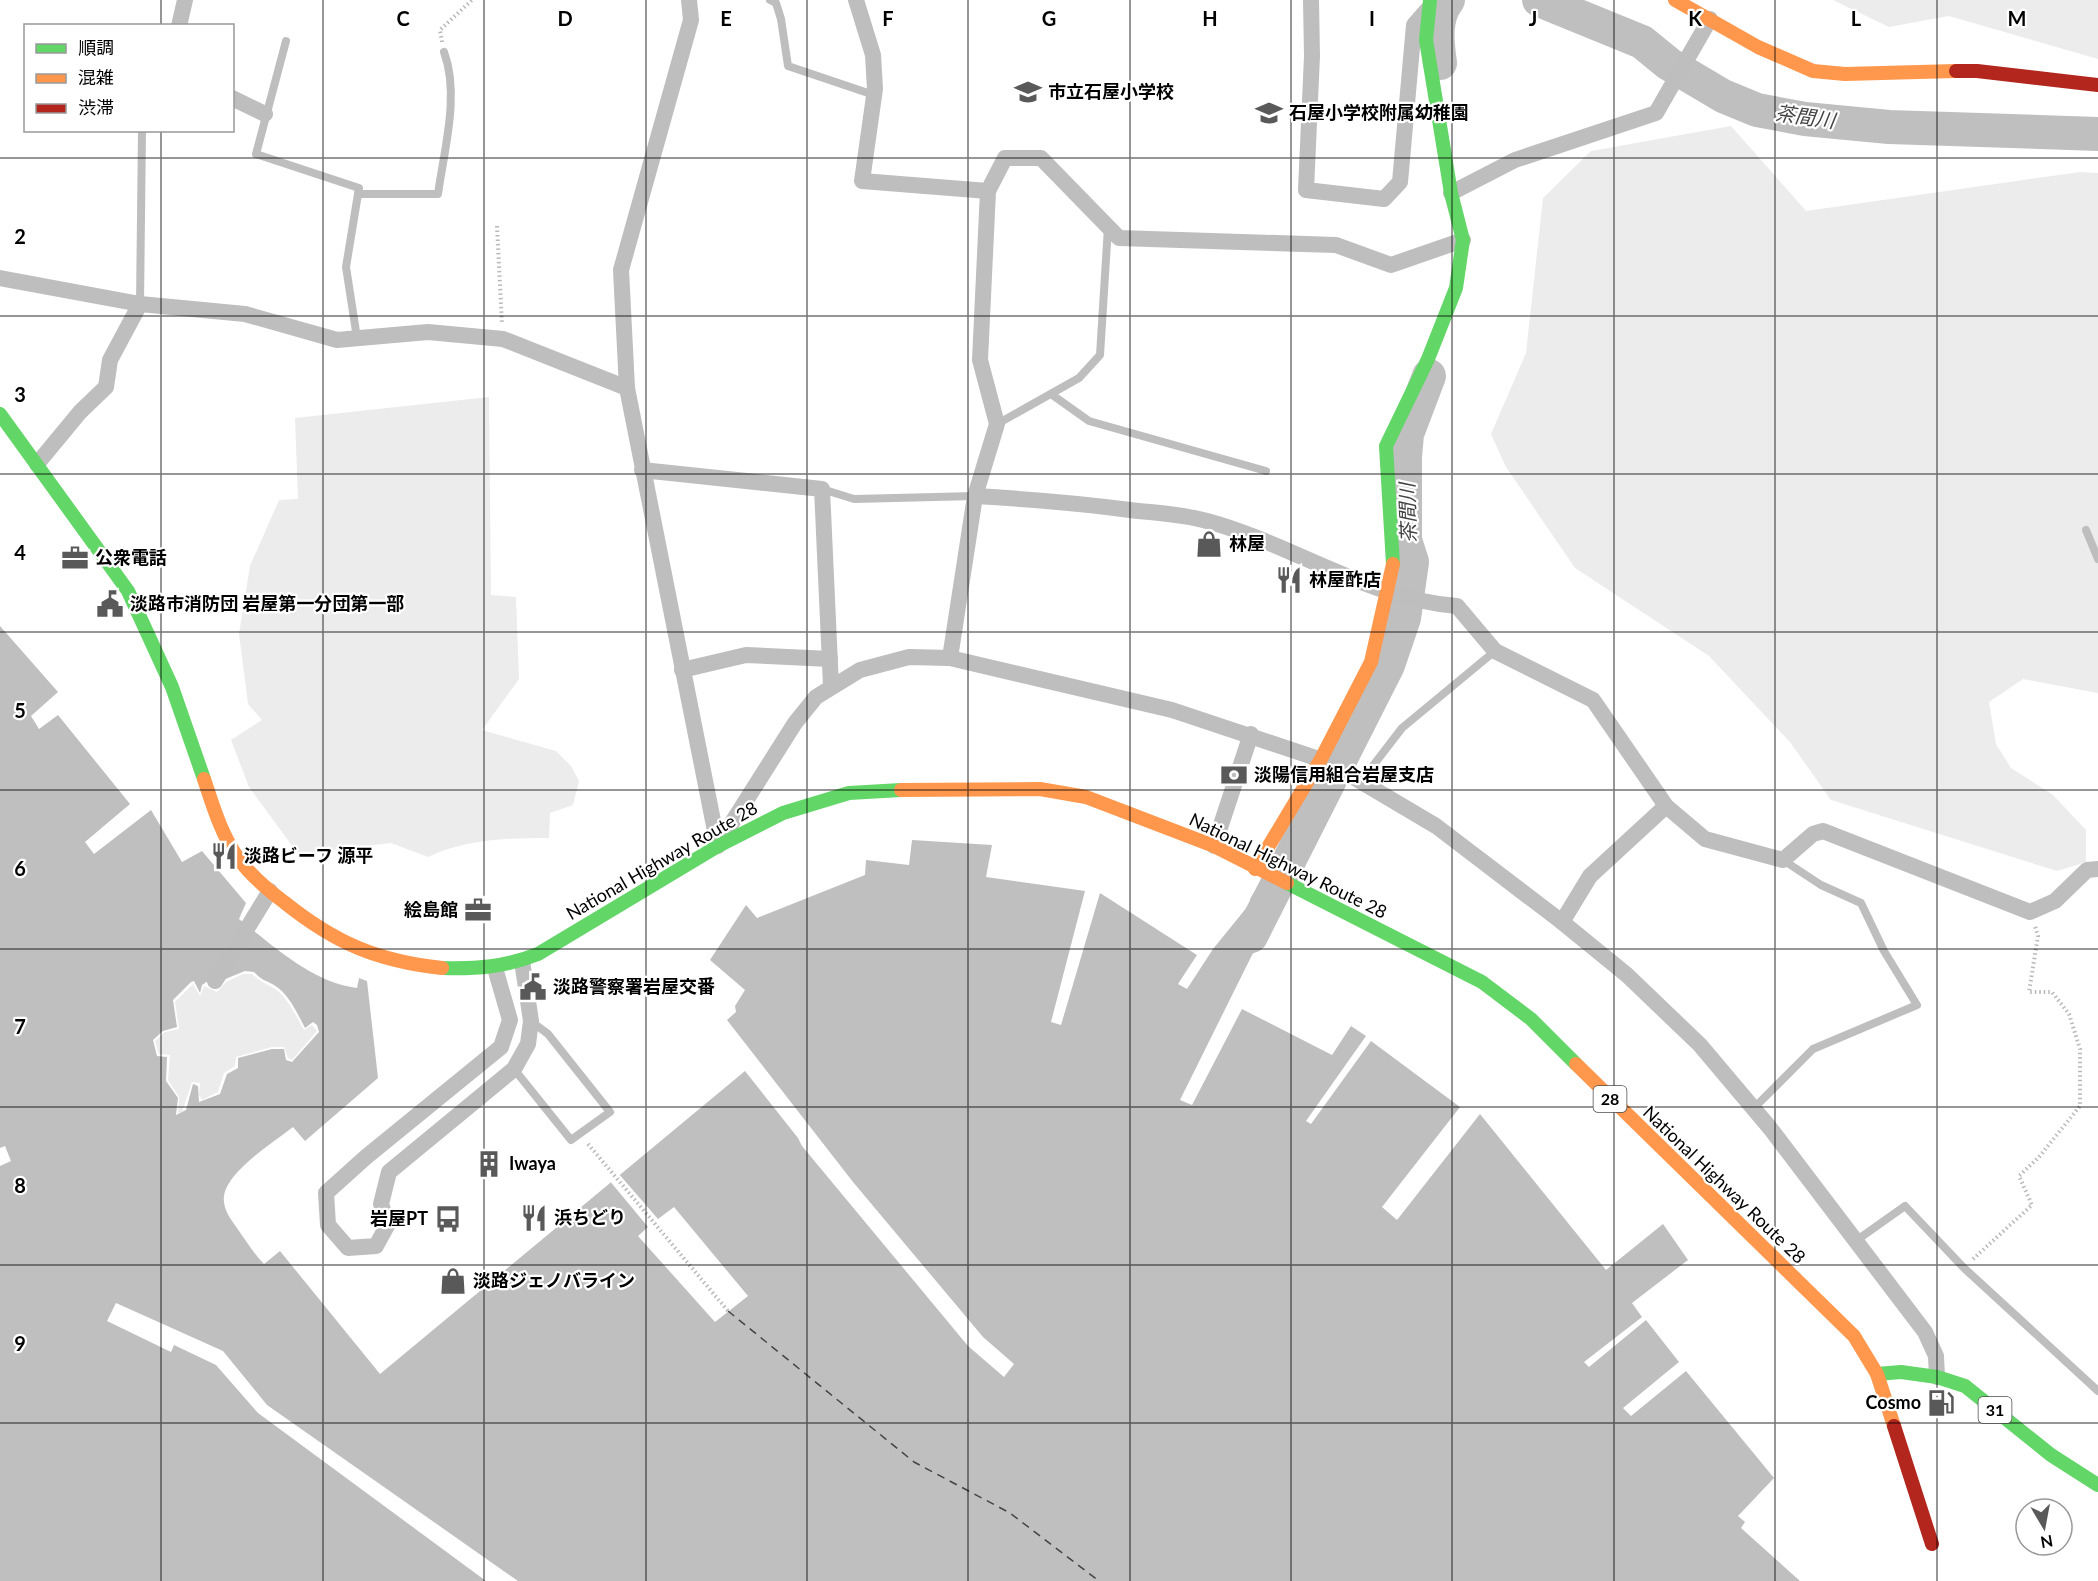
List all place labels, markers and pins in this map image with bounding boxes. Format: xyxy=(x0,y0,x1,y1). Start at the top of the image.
school or university icon: 市立石屋小学校 xyxy=(1013,77,1043,107)
place label: 市立石屋小学校 xyxy=(1048,80,1174,102)
school or university icon: 石屋小学校附属幼稚園 xyxy=(1254,98,1284,128)
place label: 石屋小学校附属幼稚園 xyxy=(1289,101,1469,123)
shop icon: 林屋 xyxy=(1194,529,1224,559)
place label: 林屋 xyxy=(1229,532,1265,554)
office icon: 公衆電話 xyxy=(60,543,90,573)
place label: 公衆電話 xyxy=(95,546,167,568)
restaurant icon: 林屋酢店 xyxy=(1274,565,1304,595)
place label: 林屋酢店 xyxy=(1309,568,1381,590)
public building icon: 淡路市消防団 岩屋第一分団第一部 xyxy=(95,589,125,619)
place label: 淡路市消防団 岩屋第一分団第一部 xyxy=(130,592,404,614)
bank icon: 淡陽信用組合岩屋支店 xyxy=(1219,760,1249,790)
place label: 淡陽信用組合岩屋支店 xyxy=(1254,763,1434,785)
restaurant icon: 淡路ビーフ 源平 xyxy=(209,841,239,871)
place label: 淡路ビーフ 源平 xyxy=(244,844,373,866)
office icon: 絵島館 xyxy=(463,895,493,925)
place label: 絵島館 xyxy=(404,898,458,920)
public building icon: 淡路警察署岩屋交番 xyxy=(518,972,548,1002)
place label: 淡路警察署岩屋交番 xyxy=(553,975,715,997)
building icon: Iwaya xyxy=(474,1149,504,1179)
place label: Iwaya xyxy=(509,1152,556,1174)
restaurant icon: 浜ちどり xyxy=(519,1203,549,1233)
bus stop icon: 岩屋PT xyxy=(433,1204,463,1234)
place label: 浜ちどり xyxy=(554,1206,626,1228)
place label: 岩屋PT xyxy=(370,1207,428,1229)
shop icon: 淡路ジェノバライン xyxy=(438,1266,468,1296)
place label: 淡路ジェノバライン xyxy=(473,1269,635,1291)
fuel station icon: Cosmo xyxy=(1926,1388,1956,1418)
place label: Cosmo xyxy=(1866,1391,1921,1413)

